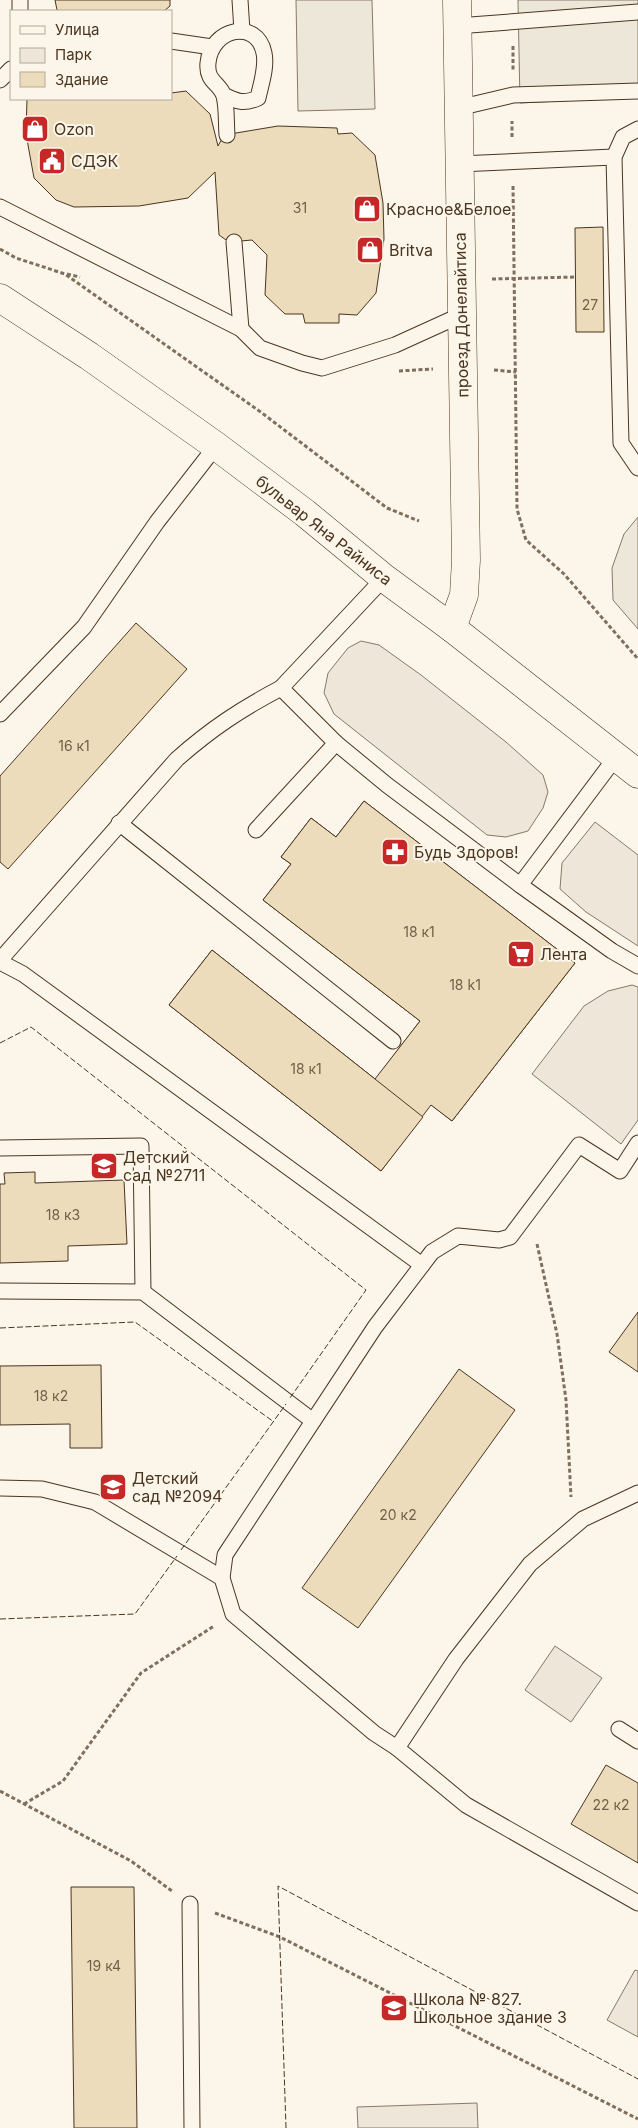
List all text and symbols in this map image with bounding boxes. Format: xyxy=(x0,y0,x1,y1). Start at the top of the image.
legend xyxy=(10,10,172,100)
text: Улица xyxy=(55,20,99,39)
text: Парк xyxy=(55,45,92,64)
text: Здание xyxy=(55,70,109,89)
shop icon: Ozon xyxy=(20,114,50,144)
place label: Ozon xyxy=(54,119,94,139)
public building icon: СДЭК xyxy=(37,146,67,176)
place label: СДЭК xyxy=(71,151,118,171)
shop icon: Красное&Белое xyxy=(352,194,382,224)
house number: 31 xyxy=(293,199,307,216)
place label: Красное&Белое xyxy=(386,199,511,219)
street label: проезд Донелайтиса xyxy=(450,232,472,398)
shop icon: Britva xyxy=(355,235,385,265)
place label: Britva xyxy=(389,240,433,260)
house number: 27 xyxy=(582,296,598,313)
street label: бульвар Яна Райниса xyxy=(252,471,396,589)
house number: 16 к1 xyxy=(58,737,90,754)
pharmacy icon: Будь Здоров! xyxy=(380,837,410,867)
place label: Будь Здоров! xyxy=(414,842,519,862)
house number: 18 к1 xyxy=(403,923,435,940)
supermarket icon: Лента xyxy=(506,939,536,969)
place label: Лента xyxy=(540,944,587,964)
house number: 18 k1 xyxy=(449,976,481,993)
house number: 18 к1 xyxy=(290,1060,322,1077)
place label: Детский сад №2711 xyxy=(123,1147,205,1185)
school or university icon: Детский сад №2711 xyxy=(89,1151,119,1181)
house number: 18 к3 xyxy=(46,1206,80,1223)
house number: 18 к2 xyxy=(34,1387,68,1404)
place label: Детский сад №2094 xyxy=(132,1468,222,1506)
school or university icon: Детский сад №2094 xyxy=(98,1472,128,1502)
house number: 20 к2 xyxy=(379,1506,417,1523)
house number: 22 к2 xyxy=(592,1796,630,1813)
house number: 19 к4 xyxy=(87,1957,121,1974)
place label: Школа № 827. Школьное здание 3 xyxy=(413,1989,567,2027)
school or university icon: Школа № 827. Школьное здание 3 xyxy=(379,1993,409,2023)

